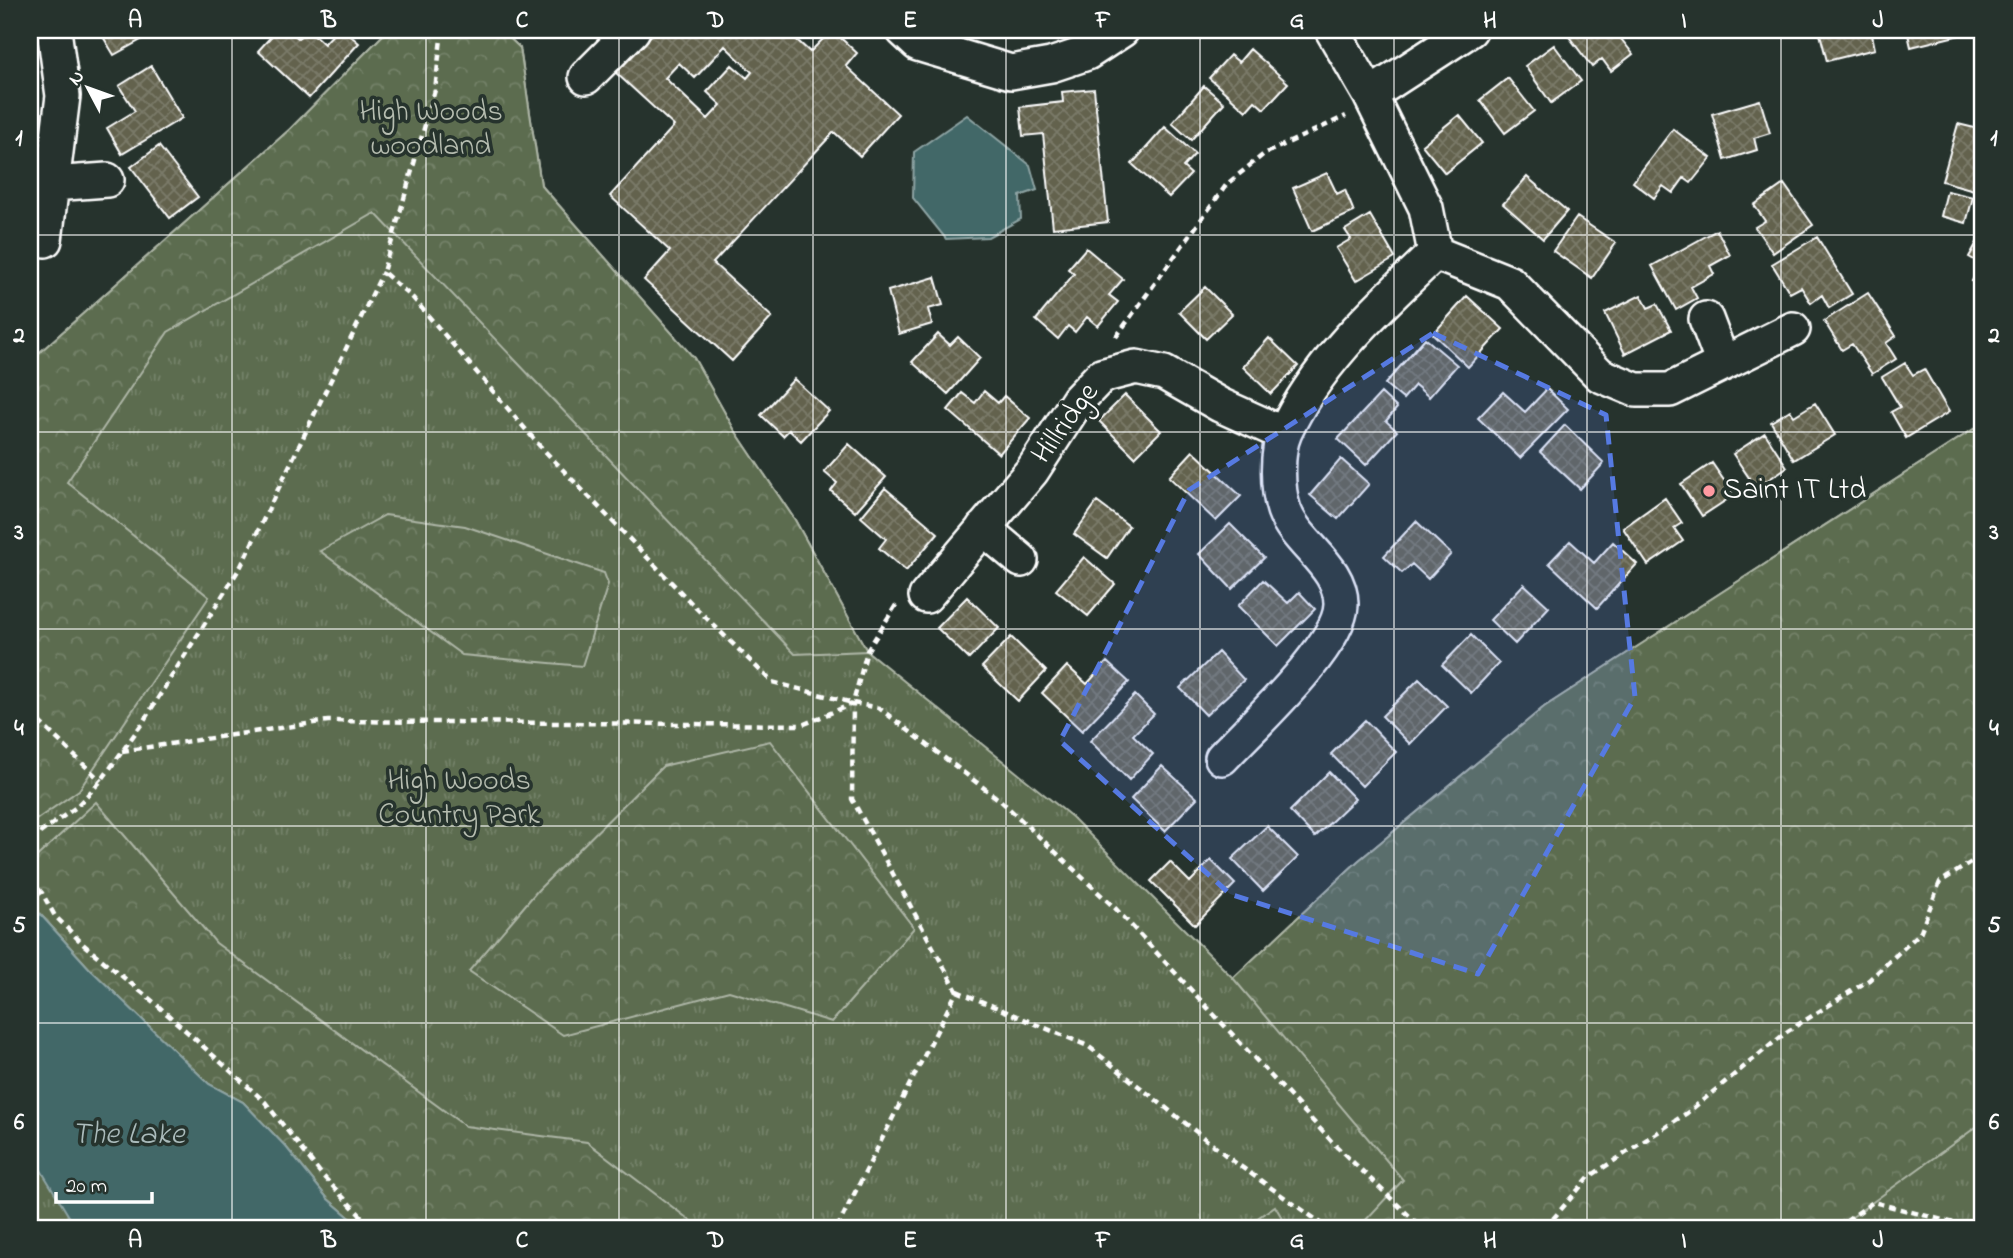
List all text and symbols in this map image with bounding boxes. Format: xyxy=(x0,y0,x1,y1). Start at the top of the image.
text: A xyxy=(128,5,142,38)
text: B xyxy=(320,5,337,38)
text: C xyxy=(516,5,529,38)
text: D xyxy=(707,5,724,38)
text: E xyxy=(903,5,917,38)
text: F xyxy=(1095,5,1111,38)
text: G xyxy=(1290,5,1304,38)
text: H xyxy=(1483,5,1497,38)
text: I xyxy=(1681,5,1687,38)
text: J xyxy=(1872,5,1884,38)
north arrow xyxy=(52,52,122,122)
text: N xyxy=(63,65,92,92)
park label: High Woods woodland xyxy=(359,91,503,169)
text: 1 xyxy=(15,123,23,156)
text: 1 xyxy=(1990,123,1998,156)
text: 2 xyxy=(12,320,25,353)
text: 2 xyxy=(1987,320,2000,353)
street label: Hillridge xyxy=(1021,374,1111,474)
place label: Saint IT Ltd xyxy=(1723,469,1866,513)
marker: Saint IT Ltd xyxy=(1701,483,1717,499)
text: 3 xyxy=(13,517,24,550)
text: 3 xyxy=(1988,517,1999,550)
text: 4 xyxy=(14,713,24,746)
text: 4 xyxy=(1989,713,1999,746)
park label: High Woods Country Park xyxy=(378,760,541,838)
text: 5 xyxy=(12,910,26,943)
text: 5 xyxy=(1987,910,2001,943)
text: 6 xyxy=(14,1107,25,1140)
text: 6 xyxy=(1989,1107,2000,1140)
water label: The Lake xyxy=(71,1112,186,1159)
scale bar xyxy=(56,1160,152,1204)
text: 20 m xyxy=(66,1172,107,1202)
text: A xyxy=(128,1225,142,1258)
text: B xyxy=(320,1225,337,1258)
text: C xyxy=(516,1225,529,1258)
text: D xyxy=(707,1225,724,1258)
text: E xyxy=(903,1225,917,1258)
text: F xyxy=(1095,1225,1111,1258)
text: G xyxy=(1290,1225,1304,1258)
text: H xyxy=(1483,1225,1497,1258)
text: I xyxy=(1681,1225,1687,1258)
text: J xyxy=(1872,1225,1884,1258)

